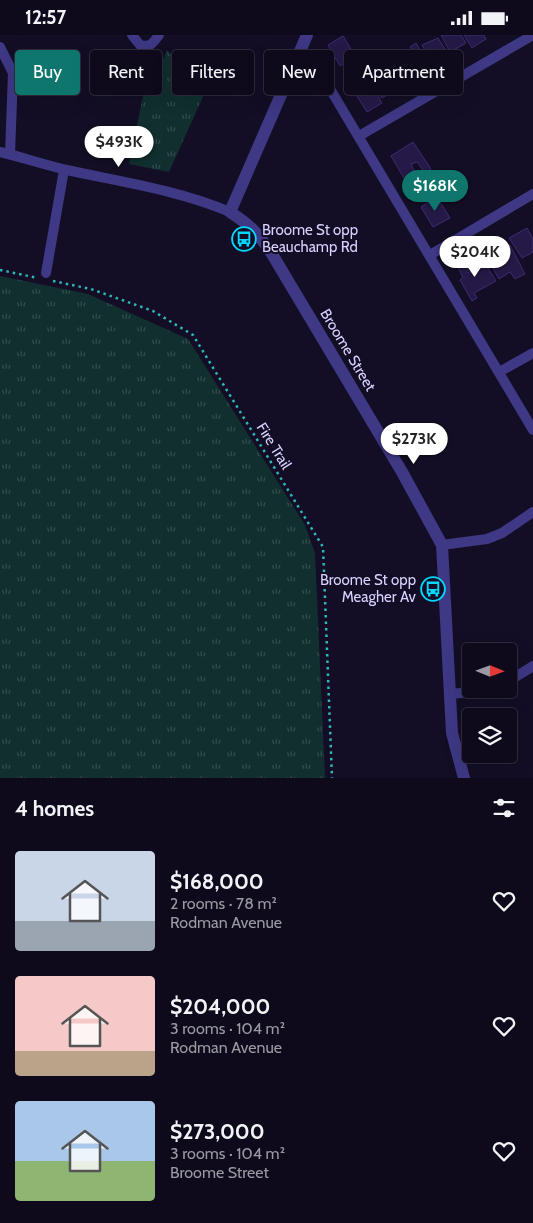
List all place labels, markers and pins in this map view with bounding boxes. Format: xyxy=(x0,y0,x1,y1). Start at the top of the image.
pin: $493K xyxy=(84,125,154,168)
pin: $168K xyxy=(400,169,470,212)
place label: Broome St opp Beauchamp Rd xyxy=(262,221,358,256)
bus stop icon: Broome St opp Beauchamp Rd xyxy=(231,226,257,252)
pin: $204K xyxy=(440,235,510,278)
pin: $273K xyxy=(379,423,449,465)
place label: Broome St opp Meagher Av xyxy=(320,571,417,606)
bus stop icon: Broome St opp Meagher Av xyxy=(420,576,446,602)

